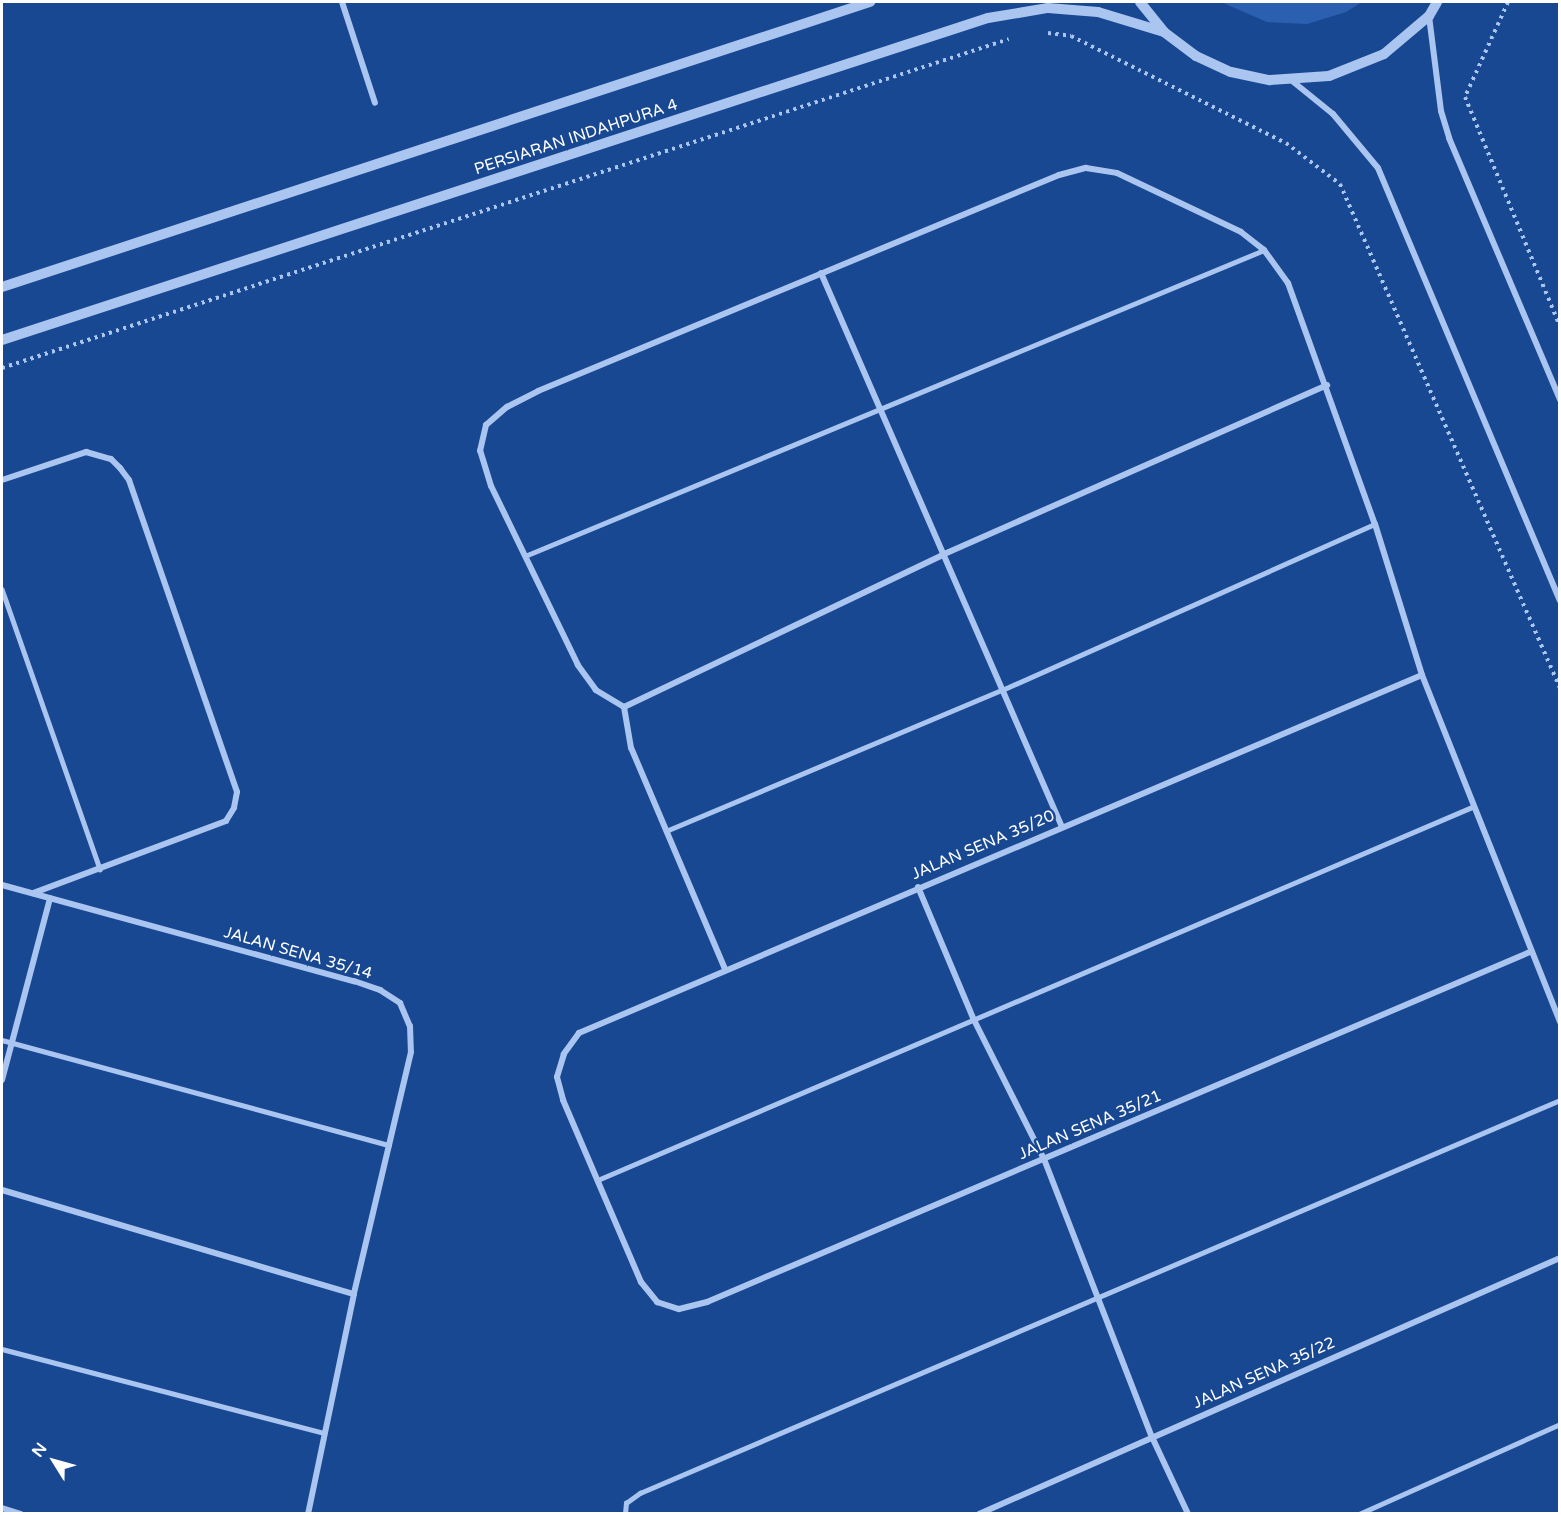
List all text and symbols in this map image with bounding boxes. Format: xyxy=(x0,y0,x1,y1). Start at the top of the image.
street label: PERSIARAN INDAHPURA 4 xyxy=(472,95,680,179)
street label: JALAN SENA 35/20 xyxy=(909,806,1057,884)
street label: JALAN SENA 35/14 xyxy=(222,923,374,983)
street label: JALAN SENA 35/21 xyxy=(1016,1086,1164,1164)
street label: JALAN SENA 35/22 xyxy=(1190,1333,1338,1413)
north arrow xyxy=(24,1431,84,1491)
text: N xyxy=(28,1439,51,1461)

